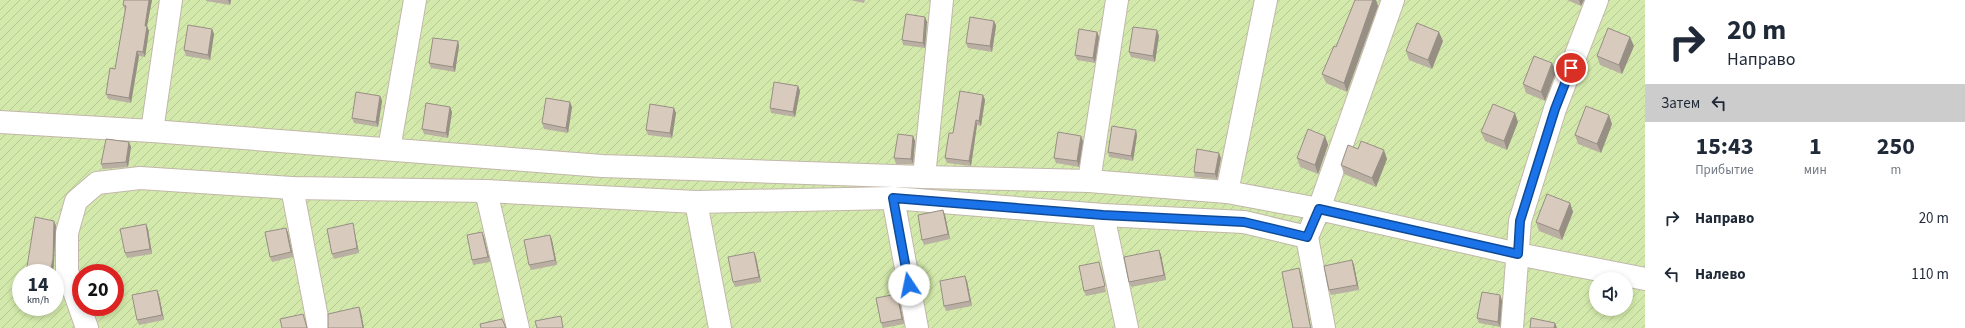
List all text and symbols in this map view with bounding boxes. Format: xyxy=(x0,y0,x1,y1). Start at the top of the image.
text: 20 m xyxy=(1727,10,1786,50)
icon: right xyxy=(1661,16,1713,68)
text: Направо xyxy=(1727,47,1795,72)
pin xyxy=(1554,51,1588,85)
icon: arrive xyxy=(1560,57,1582,79)
icon: left xyxy=(1708,92,1730,114)
text: Затем xyxy=(1661,93,1700,114)
text: 15:43 xyxy=(1695,129,1753,164)
text: 1 xyxy=(1809,129,1822,164)
text: 250 xyxy=(1877,129,1915,164)
text: Прибытие xyxy=(1695,161,1754,179)
text: мин xyxy=(1804,161,1827,179)
text: m xyxy=(1890,161,1901,179)
icon: right xyxy=(1661,207,1683,229)
text: Направо xyxy=(1695,208,1754,229)
text: 20 m xyxy=(1919,208,1949,229)
icon: left xyxy=(1661,263,1683,285)
speed limit sign: 20 xyxy=(72,264,124,316)
position arrow xyxy=(888,264,930,306)
text: Налево xyxy=(1695,264,1746,285)
text: 110 m xyxy=(1911,264,1949,285)
text: 14 xyxy=(27,271,49,299)
map controls xyxy=(1589,272,1633,316)
button: sound xyxy=(1589,272,1633,316)
text: km/h xyxy=(27,293,49,307)

